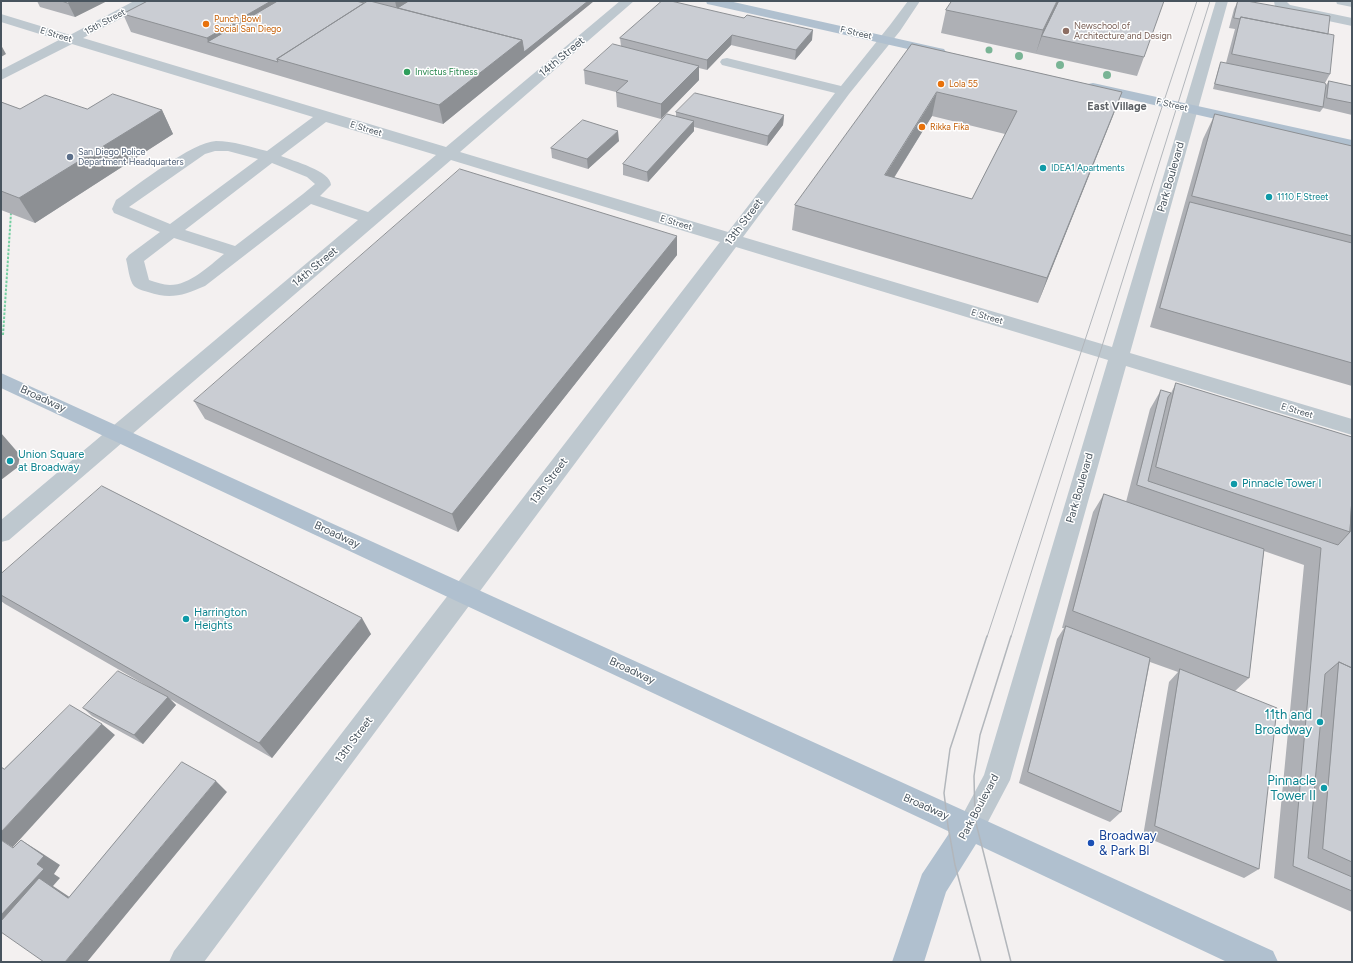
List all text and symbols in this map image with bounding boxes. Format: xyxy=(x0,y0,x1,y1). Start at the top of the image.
street label: 15th Street xyxy=(83,7,127,37)
place label: Punch Bowl Social San Diego xyxy=(214,14,282,35)
marker: Punch Bowl Social San Diego xyxy=(201,19,211,29)
place label: Newschool of Architecture and Design xyxy=(1074,21,1172,42)
street label: F Street xyxy=(839,24,873,42)
street label: E Street xyxy=(39,25,73,45)
marker: Newschool of Architecture and Design xyxy=(1061,26,1071,36)
street label: 14th Street xyxy=(537,34,587,80)
marker: Invictus Fitness xyxy=(402,67,412,77)
place label: Invictus Fitness xyxy=(415,67,478,77)
marker: Lola 55 xyxy=(936,79,946,89)
place label: Lola 55 xyxy=(949,79,978,89)
street label: F Street xyxy=(1155,96,1189,114)
district label: East Village xyxy=(1087,100,1147,114)
street label: E Street xyxy=(349,119,383,139)
marker: Rikka Fika xyxy=(917,122,927,132)
place label: Rikka Fika xyxy=(930,122,969,132)
street label: Park Boulevard xyxy=(1155,140,1187,214)
place label: San Diego Police Department Headquarters xyxy=(78,147,184,168)
marker: San Diego Police Department Headquarters xyxy=(65,152,75,162)
marker: IDEA1 Apartments xyxy=(1038,163,1048,173)
place label: IDEA1 Apartments xyxy=(1051,163,1125,173)
marker: 1110 F Street xyxy=(1264,192,1274,202)
place label: 1110 F Street xyxy=(1277,192,1328,202)
street label: 13th Street xyxy=(722,196,766,248)
street label: E Street xyxy=(659,213,693,233)
street label: 14th Street xyxy=(290,244,340,290)
street label: E Street xyxy=(970,307,1004,327)
street label: Broadway xyxy=(18,383,68,415)
street label: E Street xyxy=(1280,401,1314,421)
place label: Union Square at Broadway xyxy=(18,448,84,474)
street label: Park Boulevard xyxy=(1064,451,1096,525)
street label: 13th Street xyxy=(527,455,571,507)
marker: Union Square at Broadway xyxy=(5,456,15,466)
place label: Pinnacle Tower I xyxy=(1242,477,1321,491)
marker: Pinnacle Tower I xyxy=(1229,479,1239,489)
street label: Broadway xyxy=(312,519,362,551)
place label: Harrington Heights xyxy=(194,606,247,632)
marker: Harrington Heights xyxy=(181,614,191,624)
street label: Broadway xyxy=(607,655,657,687)
place label: 11th and Broadway xyxy=(1254,707,1312,738)
street label: 13th Street xyxy=(332,714,376,766)
marker: 11th and Broadway xyxy=(1315,717,1325,727)
street label: Park Boulevard xyxy=(956,772,1002,842)
place label: Pinnacle Tower II xyxy=(1267,773,1316,804)
marker: Pinnacle Tower II xyxy=(1319,783,1329,793)
street label: Broadway xyxy=(901,791,951,823)
place label: Broadway & Park Bl xyxy=(1099,828,1157,859)
marker: Broadway & Park Bl xyxy=(1086,838,1096,848)

